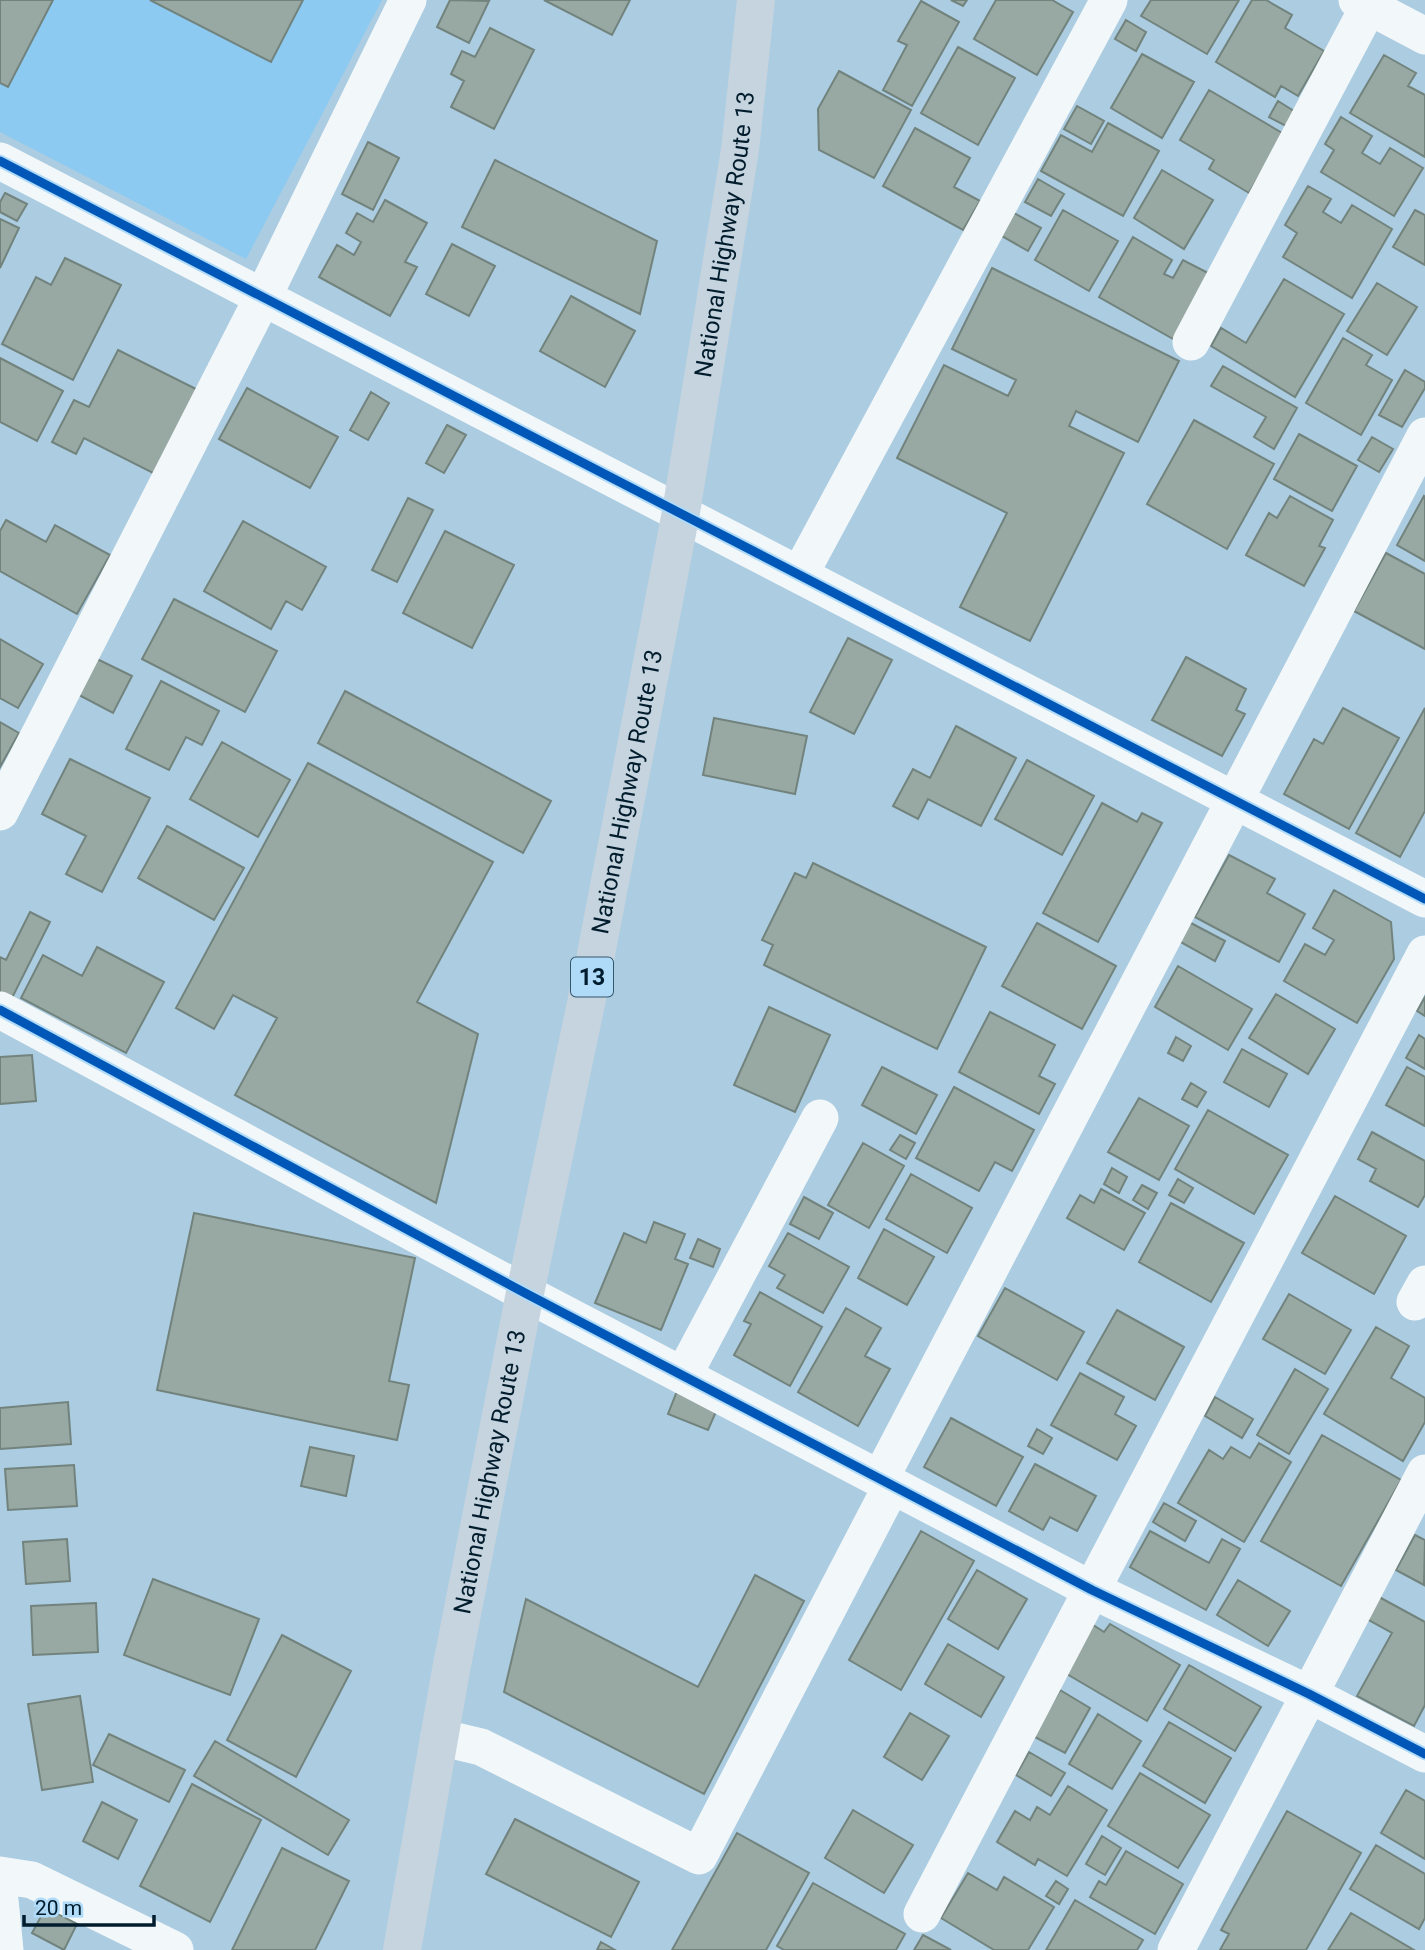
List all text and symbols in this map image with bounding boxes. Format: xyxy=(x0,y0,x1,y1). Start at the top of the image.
street label: National Highway Route 13 xyxy=(689,90,760,379)
street label: National Highway Route 13 xyxy=(586,647,668,936)
road number: 13 xyxy=(571,958,613,996)
street label: National Highway Route 13 xyxy=(448,1328,531,1616)
scale bar xyxy=(24,1884,154,1928)
text: 20 m xyxy=(35,1896,82,1920)

